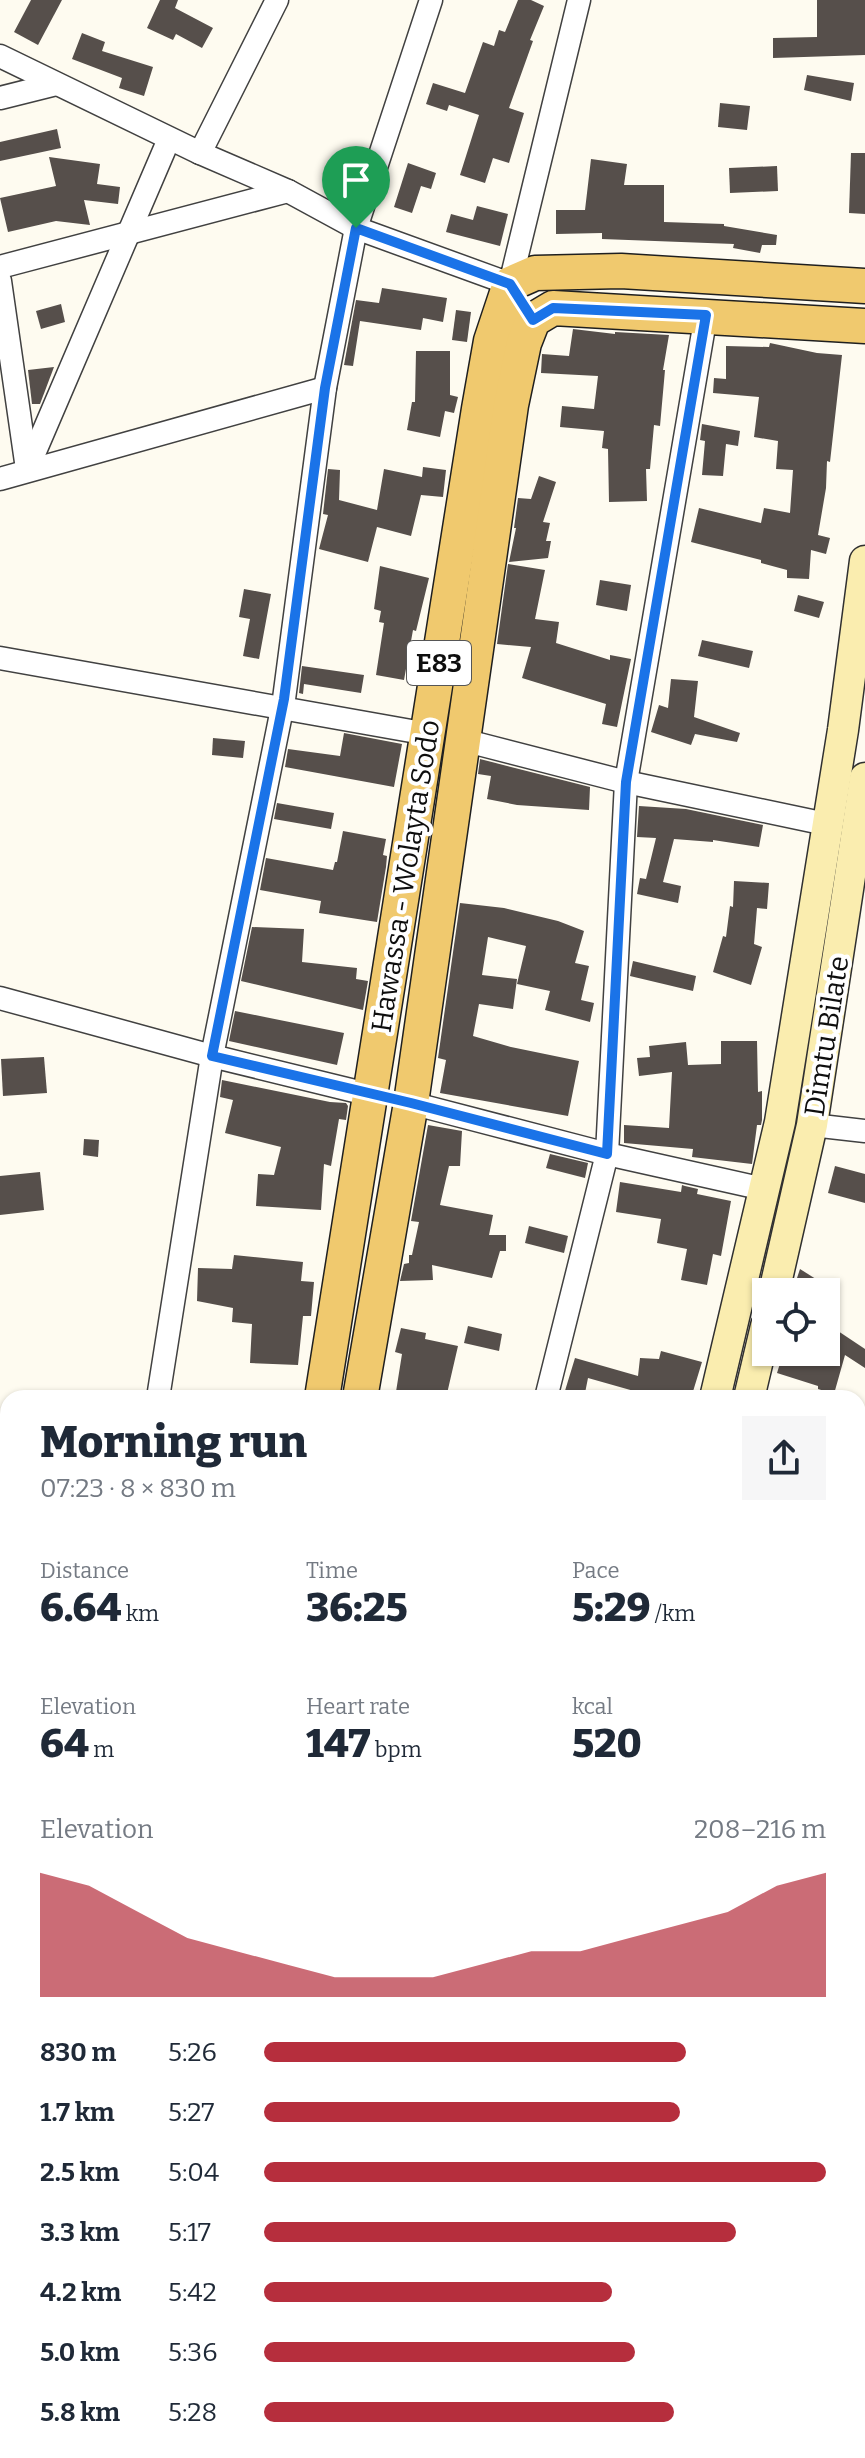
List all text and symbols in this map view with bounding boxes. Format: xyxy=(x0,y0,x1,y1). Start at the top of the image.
pin xyxy=(322,146,390,228)
icon: arrive xyxy=(334,158,378,202)
road number: E83 xyxy=(407,641,471,685)
street label: Hawassa - Wolayta Sodo xyxy=(365,718,446,1035)
street label: Dimtu Bilate xyxy=(798,954,855,1119)
map controls xyxy=(752,1278,840,1366)
button: locate xyxy=(752,1278,840,1366)
text: Morning run xyxy=(40,1416,307,1469)
button: share xyxy=(742,1416,826,1500)
text: 07:23 · 8 × 830 m xyxy=(40,1473,236,1504)
text: Distance xyxy=(40,1557,129,1584)
text: Time xyxy=(306,1557,358,1584)
text: Pace xyxy=(572,1557,620,1584)
text: 6.64 xyxy=(40,1584,121,1632)
text: 36:25 xyxy=(306,1584,408,1632)
text: 5:29 xyxy=(572,1584,650,1632)
text: km xyxy=(121,1600,159,1627)
text: /km xyxy=(650,1600,695,1627)
text: Elevation xyxy=(40,1693,136,1720)
text: Heart rate xyxy=(306,1693,410,1720)
text: kcal xyxy=(572,1693,613,1720)
text: 64 xyxy=(40,1720,89,1768)
text: 147 xyxy=(306,1720,370,1768)
text: 520 xyxy=(572,1720,642,1768)
text: m xyxy=(89,1736,114,1763)
text: bpm xyxy=(370,1736,422,1763)
text: Elevation xyxy=(40,1814,153,1845)
text: 208–216 m xyxy=(694,1814,826,1845)
text: 830 m xyxy=(40,2037,116,2068)
text: 5:26 xyxy=(168,2037,217,2068)
text: 1.7 km xyxy=(40,2097,115,2128)
text: 5:27 xyxy=(168,2097,214,2128)
text: 2.5 km xyxy=(40,2157,120,2188)
text: 5:04 xyxy=(168,2157,219,2188)
text: 3.3 km xyxy=(40,2217,120,2248)
text: 5:17 xyxy=(168,2217,211,2248)
text: 4.2 km xyxy=(40,2277,121,2308)
text: 5:42 xyxy=(168,2277,217,2308)
text: 5.0 km xyxy=(40,2337,120,2368)
text: 5:36 xyxy=(168,2337,217,2368)
text: 5.8 km xyxy=(40,2397,120,2428)
text: 5:28 xyxy=(168,2397,217,2428)

